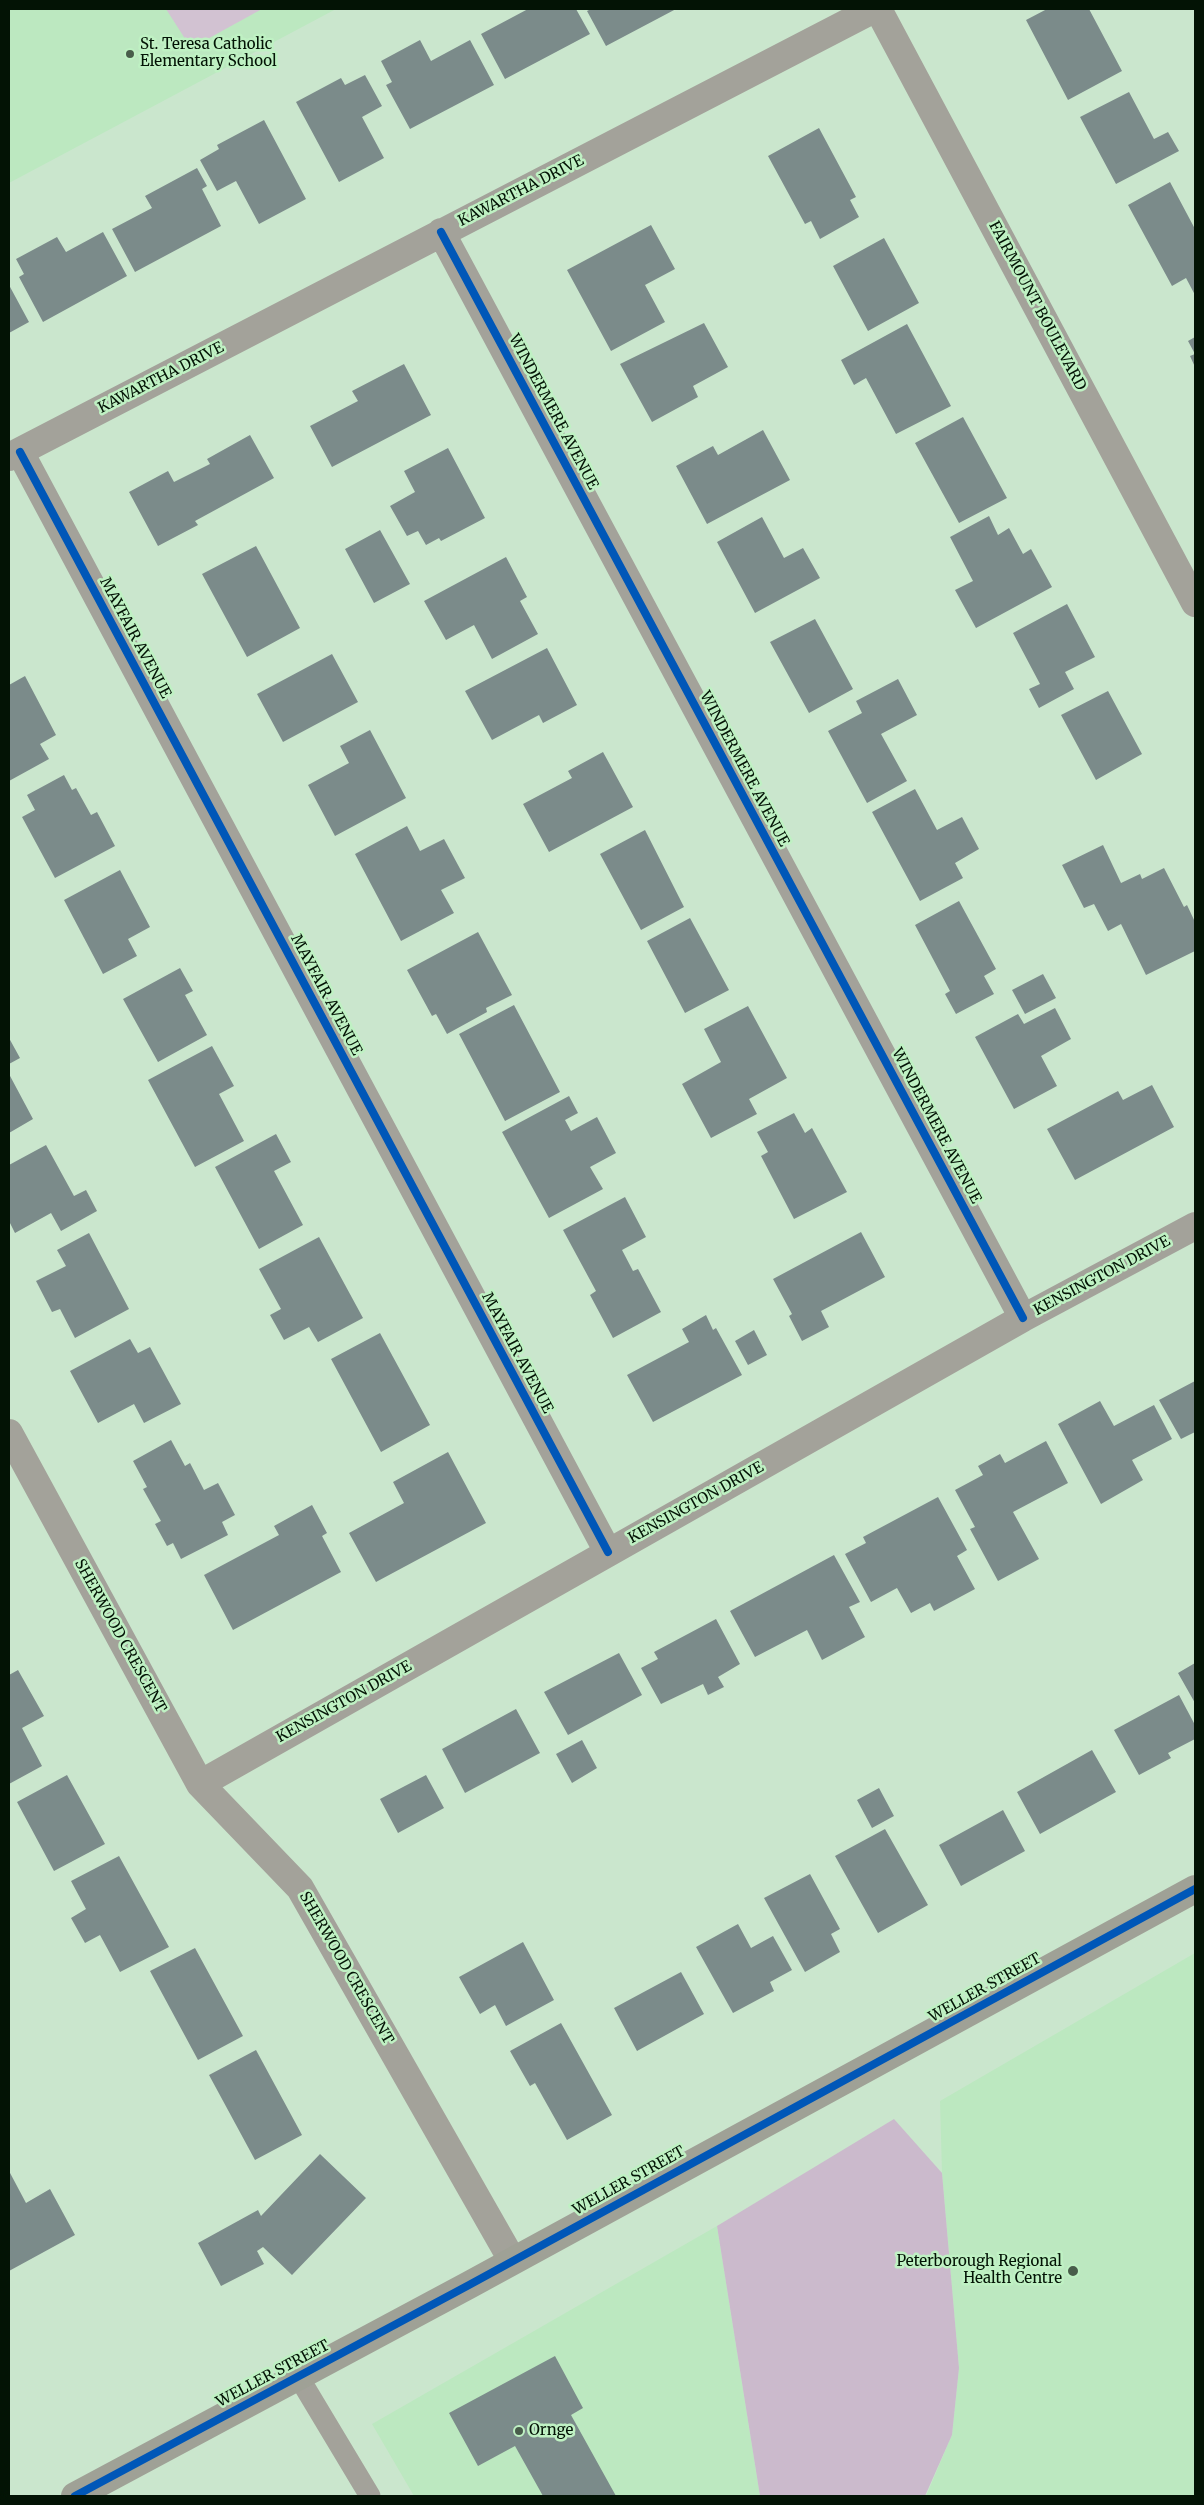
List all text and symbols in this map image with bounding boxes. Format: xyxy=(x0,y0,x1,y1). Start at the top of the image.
place label: St. Teresa Catholic Elementary School xyxy=(140,36,277,71)
marker: St. Teresa Catholic Elementary School xyxy=(124,48,136,60)
street label: KAWARTHA DRIVE xyxy=(455,152,587,230)
street label: FAIRMOUNT BOULEVARD xyxy=(985,218,1089,394)
street label: WINDERMERE AVENUE xyxy=(504,331,602,493)
street label: KAWARTHA DRIVE xyxy=(95,339,227,417)
street label: MAYFAIR AVENUE xyxy=(96,575,174,701)
street label: WINDERMERE AVENUE xyxy=(695,688,793,850)
street label: MAYFAIR AVENUE xyxy=(287,932,365,1058)
street label: WINDERMERE AVENUE xyxy=(887,1045,985,1207)
street label: KENSINGTON DRIVE xyxy=(1031,1232,1173,1320)
street label: MAYFAIR AVENUE xyxy=(478,1290,556,1416)
street label: KENSINGTON DRIVE xyxy=(625,1458,767,1548)
street label: SHERWOOD CRESCENT xyxy=(70,1556,170,1716)
street label: KENSINGTON DRIVE xyxy=(273,1657,415,1747)
street label: SHERWOOD CRESCENT xyxy=(295,1889,397,2047)
street label: WELLER STREET xyxy=(926,1950,1044,2026)
street label: WELLER STREET xyxy=(570,2143,688,2219)
place label: Peterborough Regional Health Centre xyxy=(896,2253,1062,2288)
marker: Peterborough Regional Health Centre xyxy=(1066,2264,1080,2278)
street label: WELLER STREET xyxy=(213,2337,333,2411)
place label: Ornge xyxy=(529,2422,573,2440)
marker: Ornge xyxy=(513,2425,525,2437)

